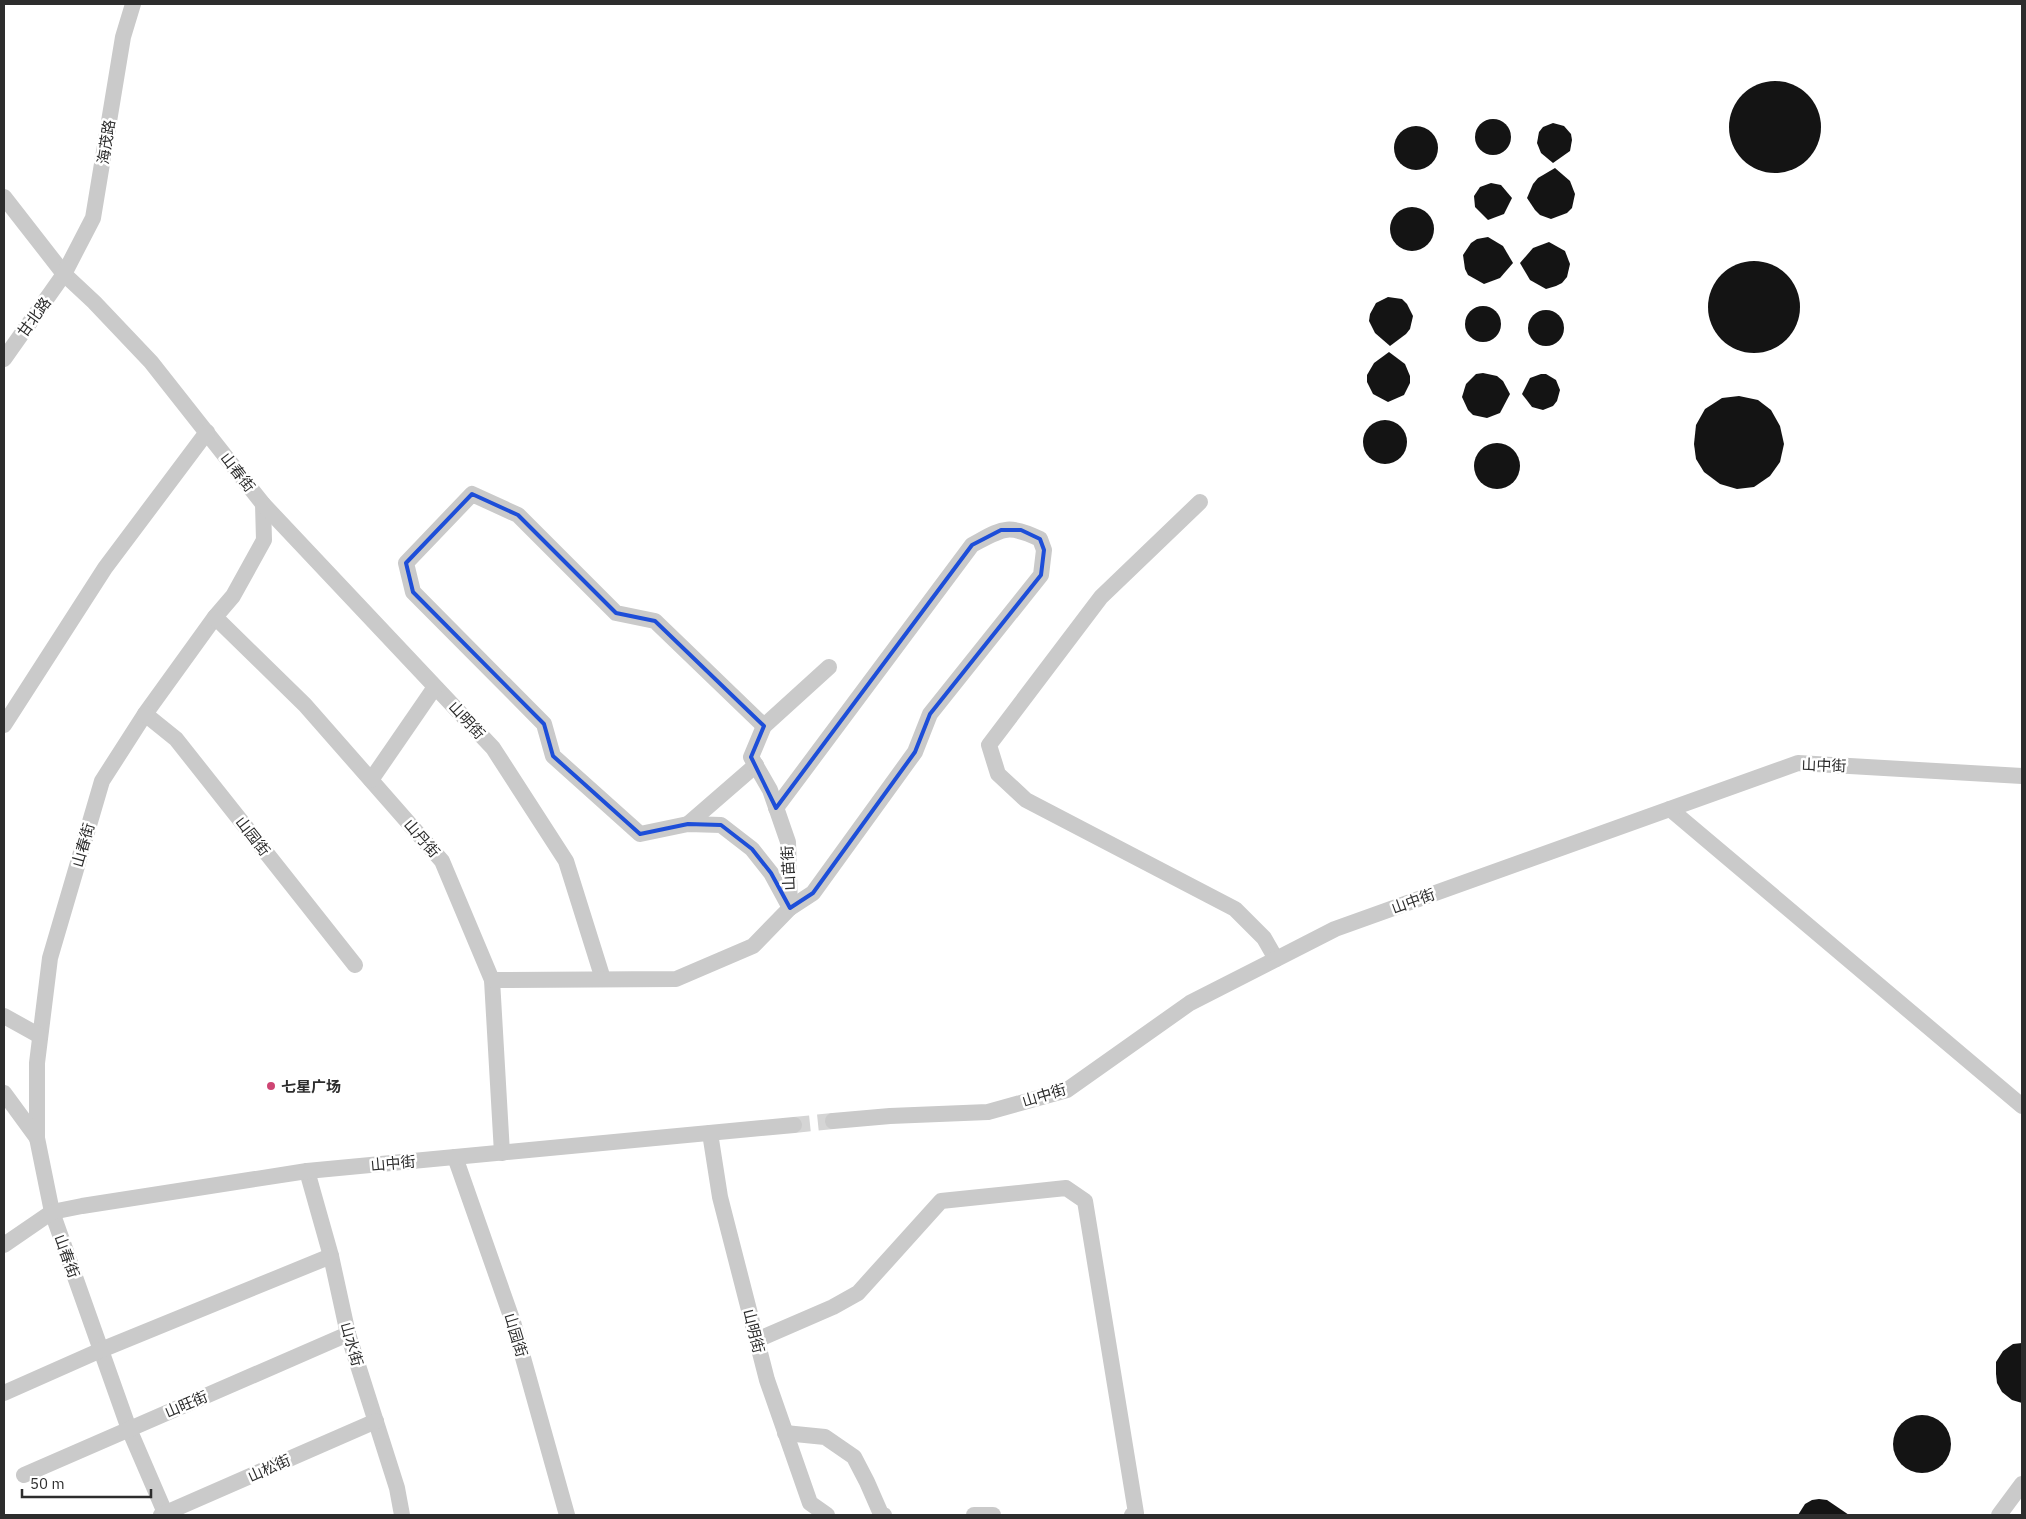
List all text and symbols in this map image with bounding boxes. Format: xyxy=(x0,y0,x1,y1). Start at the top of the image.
street label: 海茂路 xyxy=(93,118,119,166)
street label: 甘北路 xyxy=(13,293,55,341)
street label: 山春街 xyxy=(217,448,259,496)
street label: 山明街 xyxy=(445,697,489,743)
street label: 山中街 xyxy=(1801,755,1847,775)
street label: 山园街 xyxy=(232,812,274,860)
street label: 山丹街 xyxy=(400,815,444,861)
street label: 山春街 xyxy=(68,821,98,869)
street label: 山苗街 xyxy=(777,845,799,891)
street label: 山中街 xyxy=(1389,884,1437,918)
place label: 七星广场 xyxy=(281,1077,341,1096)
street label: 山中街 xyxy=(1020,1079,1068,1111)
marker: 七星广场 xyxy=(265,1080,277,1092)
street label: 山中街 xyxy=(370,1152,416,1174)
street label: 山春街 xyxy=(50,1232,84,1280)
street label: 山明街 xyxy=(739,1307,769,1355)
street label: 山园街 xyxy=(500,1311,532,1359)
street label: 山水街 xyxy=(337,1320,367,1368)
street label: 山旺街 xyxy=(162,1386,210,1422)
street label: 山松街 xyxy=(245,1450,293,1486)
scale bar xyxy=(22,1466,151,1498)
text: 50 m xyxy=(30,1474,65,1493)

